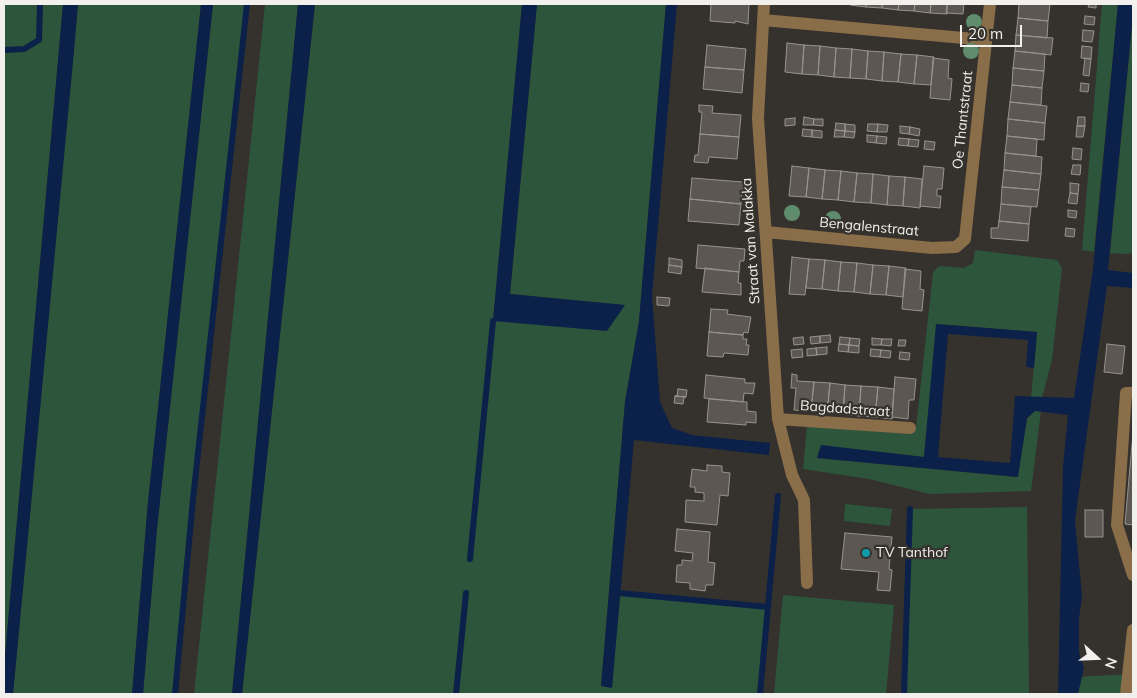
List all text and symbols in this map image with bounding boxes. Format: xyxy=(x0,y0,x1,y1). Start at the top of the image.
scale bar xyxy=(962,15,1024,47)
text: 20 m xyxy=(968,24,1003,43)
street label: Oe Thantstraat xyxy=(949,70,977,170)
street label: Straat van Malakka xyxy=(738,177,764,305)
street label: Bengalenstraat xyxy=(819,214,919,240)
street label: Bagdadstraat xyxy=(799,397,891,421)
place label: TV Tanthof xyxy=(876,545,948,561)
marker: TV Tanthof xyxy=(860,547,872,559)
north arrow xyxy=(1072,633,1122,683)
text: N xyxy=(1101,655,1121,671)

